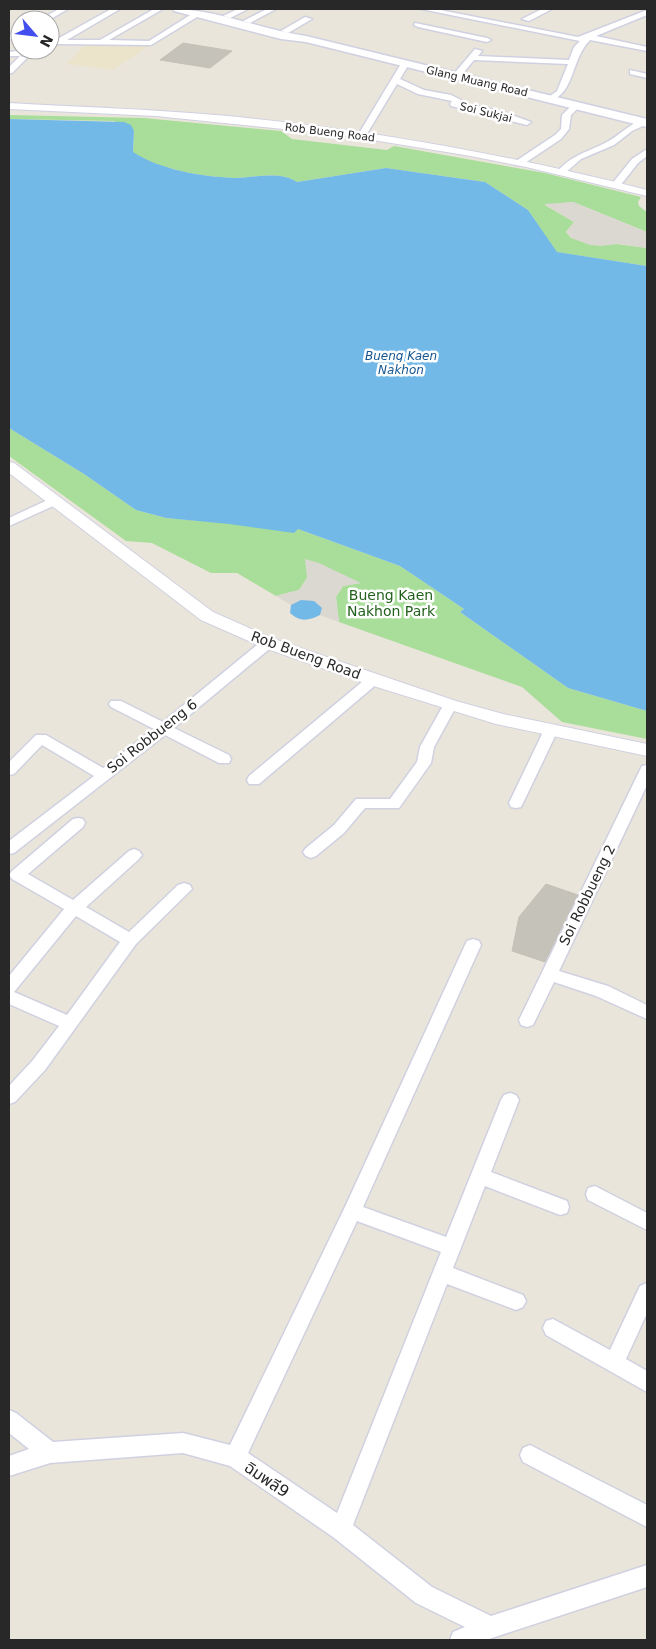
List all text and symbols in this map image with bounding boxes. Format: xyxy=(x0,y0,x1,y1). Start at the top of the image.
north arrow xyxy=(10,10,60,60)
text: N xyxy=(37,32,56,50)
street label: Glang Muang Road xyxy=(425,63,529,100)
street label: Soi Sukjai xyxy=(458,100,513,125)
street label: Rob Bueng Road xyxy=(284,121,376,144)
water label: Bueng Kaen Nakhon xyxy=(365,349,437,377)
park label: Bueng Kaen Nakhon Park xyxy=(347,587,436,619)
street label: Rob Bueng Road xyxy=(249,628,363,682)
street label: Soi Robbueng 6 xyxy=(104,696,200,776)
street label: Soi Robbueng 2 xyxy=(556,842,618,948)
street label: ฉิมพลี9 xyxy=(241,1458,293,1501)

